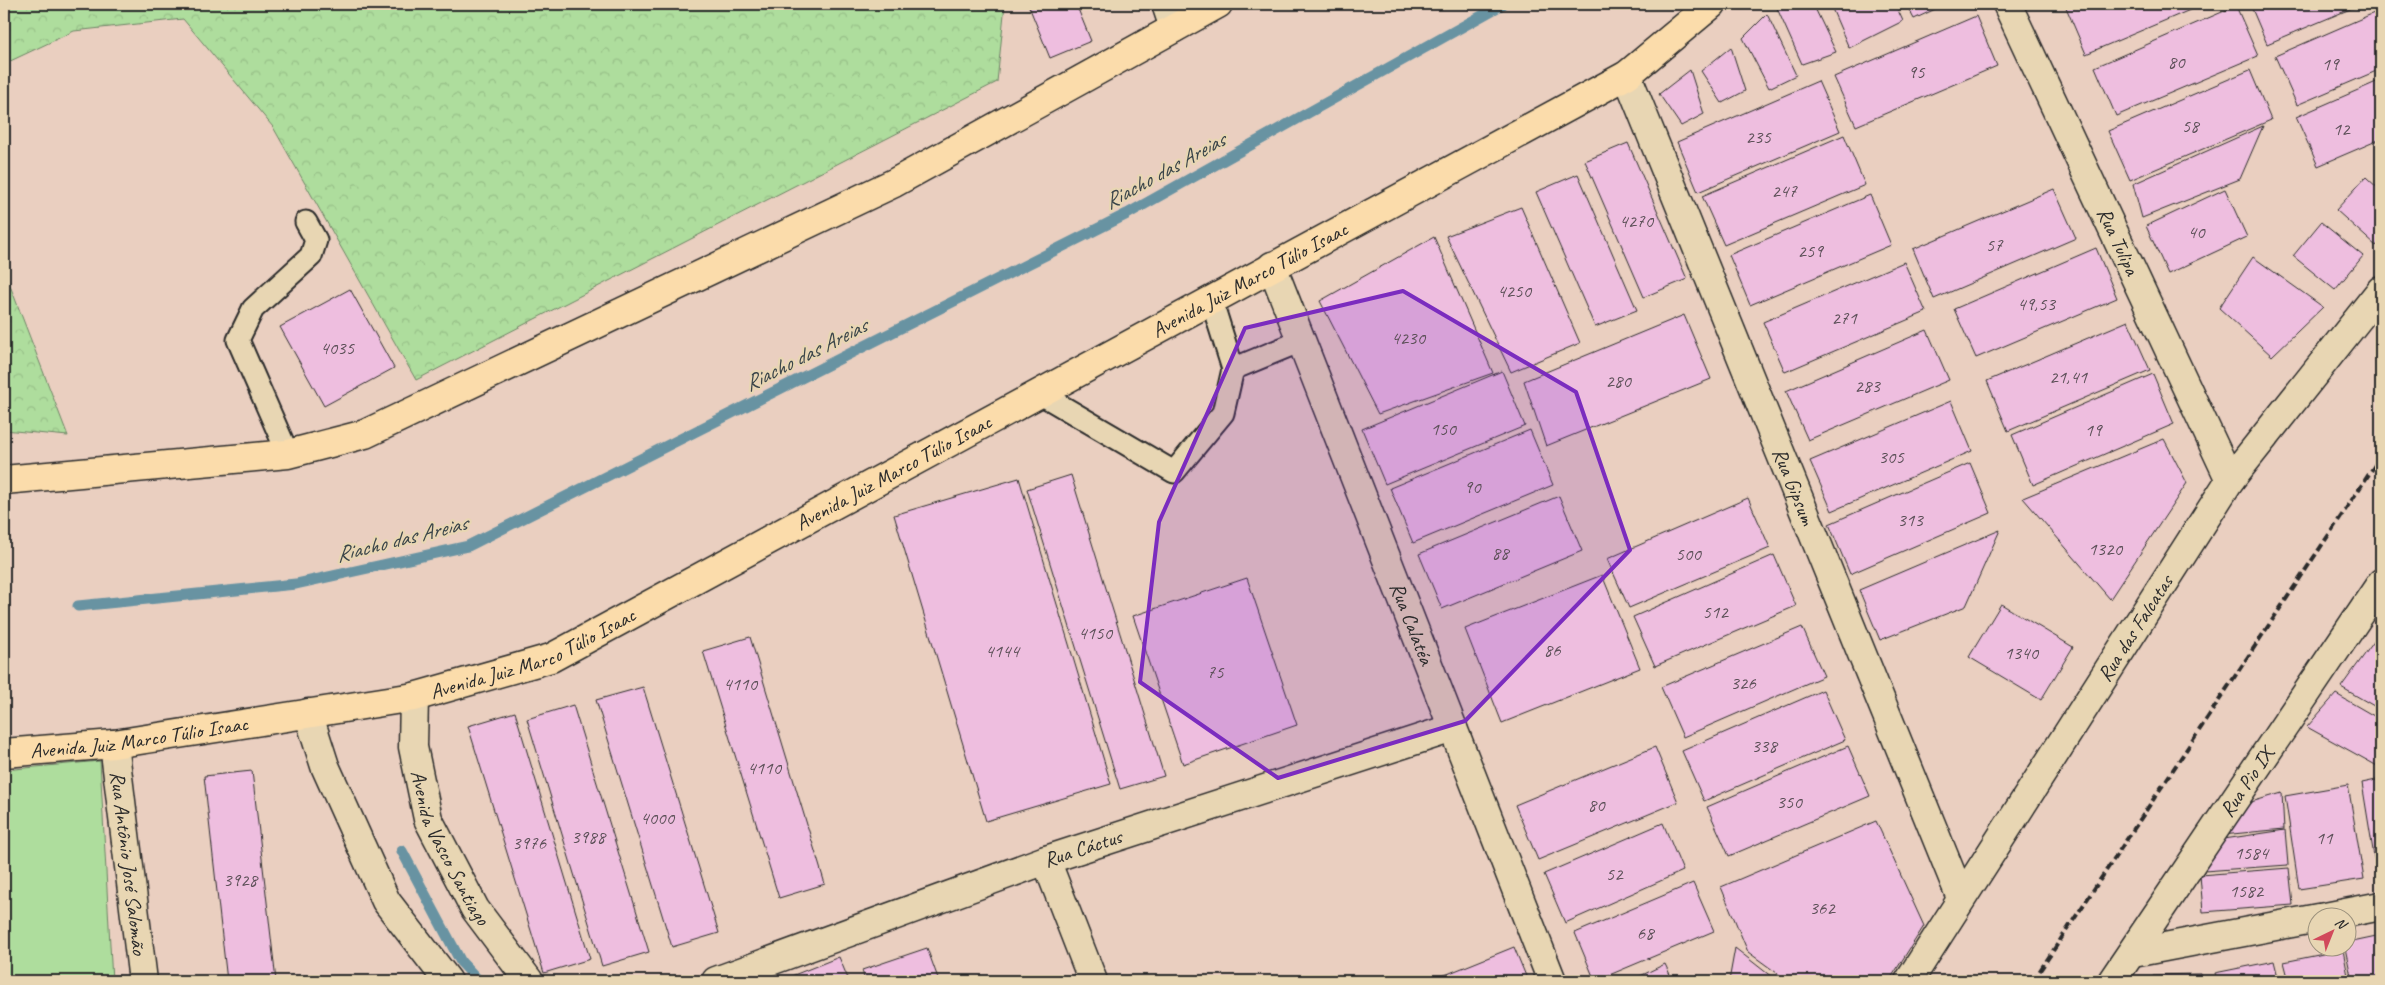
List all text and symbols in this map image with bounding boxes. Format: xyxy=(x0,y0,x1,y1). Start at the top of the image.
house number: 80 xyxy=(2167,50,2186,74)
house number: 19 xyxy=(2321,52,2340,76)
house number: 95 xyxy=(1907,60,1926,84)
house number: 58 xyxy=(2181,114,2201,138)
house number: 12 xyxy=(2332,117,2351,141)
water label: Riacho das Areias xyxy=(1099,124,1233,216)
house number: 235 xyxy=(1745,125,1772,149)
house number: 247 xyxy=(1771,179,1798,203)
street label: Rua Tulipa xyxy=(2091,203,2146,281)
house number: 4270 xyxy=(1619,209,1655,233)
street label: Avenida Juiz Marco Túlio Isaac xyxy=(1147,215,1353,343)
house number: 40 xyxy=(2187,220,2206,244)
house number: 57 xyxy=(1985,233,2004,257)
house number: 259 xyxy=(1797,239,1824,263)
house number: 4250 xyxy=(1497,279,1533,303)
house number: 49,53 xyxy=(2017,292,2056,316)
house number: 271 xyxy=(1831,306,1858,330)
water label: Riacho das Areias xyxy=(739,310,875,398)
house number: 4230 xyxy=(1391,326,1427,350)
house number: 4035 xyxy=(320,336,356,360)
house number: 21,41 xyxy=(2049,365,2088,389)
house number: 280 xyxy=(1605,369,1632,393)
house number: 283 xyxy=(1854,374,1881,398)
street label: Avenida Juiz Marco Túlio Isaac xyxy=(791,408,997,536)
house number: 150 xyxy=(1430,417,1457,441)
house number: 19 xyxy=(2084,418,2103,442)
street label: Rua Gipsum xyxy=(1767,444,1822,530)
house number: 305 xyxy=(1878,445,1905,469)
house number: 90 xyxy=(1463,475,1482,499)
water label: Riacho das Areias xyxy=(333,508,473,569)
house number: 313 xyxy=(1897,508,1924,532)
house number: 1320 xyxy=(2088,537,2124,561)
house number: 88 xyxy=(1491,541,1511,565)
house number: 500 xyxy=(1675,542,1702,566)
street label: Rua das Falcatas xyxy=(2091,569,2180,686)
street label: Rua Calatéa xyxy=(1384,579,1441,670)
house number: 512 xyxy=(1702,600,1729,624)
street label: Avenida Juiz Marco Túlio Isaac xyxy=(427,601,641,705)
house number: 4150 xyxy=(1078,621,1114,645)
house number: 86 xyxy=(1543,638,1562,662)
house number: 4144 xyxy=(985,639,1022,663)
house number: 1340 xyxy=(2004,641,2040,665)
house number: 75 xyxy=(1206,660,1225,684)
house number: 326 xyxy=(1730,671,1757,695)
house number: 4110 xyxy=(723,672,759,696)
street label: Avenida Juiz Marco Túlio Isaac xyxy=(29,710,251,764)
house number: 338 xyxy=(1751,734,1779,758)
street label: Rua Pio IX xyxy=(2214,740,2281,822)
house number: 4110 xyxy=(747,756,783,780)
street label: Avenida Vasco Santiago xyxy=(405,768,496,931)
street label: Rua Antônio José Salomão xyxy=(104,770,153,958)
house number: 350 xyxy=(1776,790,1803,814)
house number: 80 xyxy=(1587,793,1606,817)
house number: 4000 xyxy=(640,806,676,830)
street label: Rua Cáctus xyxy=(1040,823,1127,873)
house number: 3988 xyxy=(571,825,608,849)
house number: 11 xyxy=(2315,826,2334,850)
house number: 3976 xyxy=(512,831,548,855)
house number: 1584 xyxy=(2234,841,2271,865)
house number: 52 xyxy=(1605,862,1624,886)
house number: 3928 xyxy=(223,868,260,892)
house number: 1582 xyxy=(2229,879,2265,903)
house number: 362 xyxy=(1809,896,1836,920)
north arrow xyxy=(2308,908,2358,958)
text: N xyxy=(2332,914,2351,934)
house number: 68 xyxy=(1636,921,1656,945)

